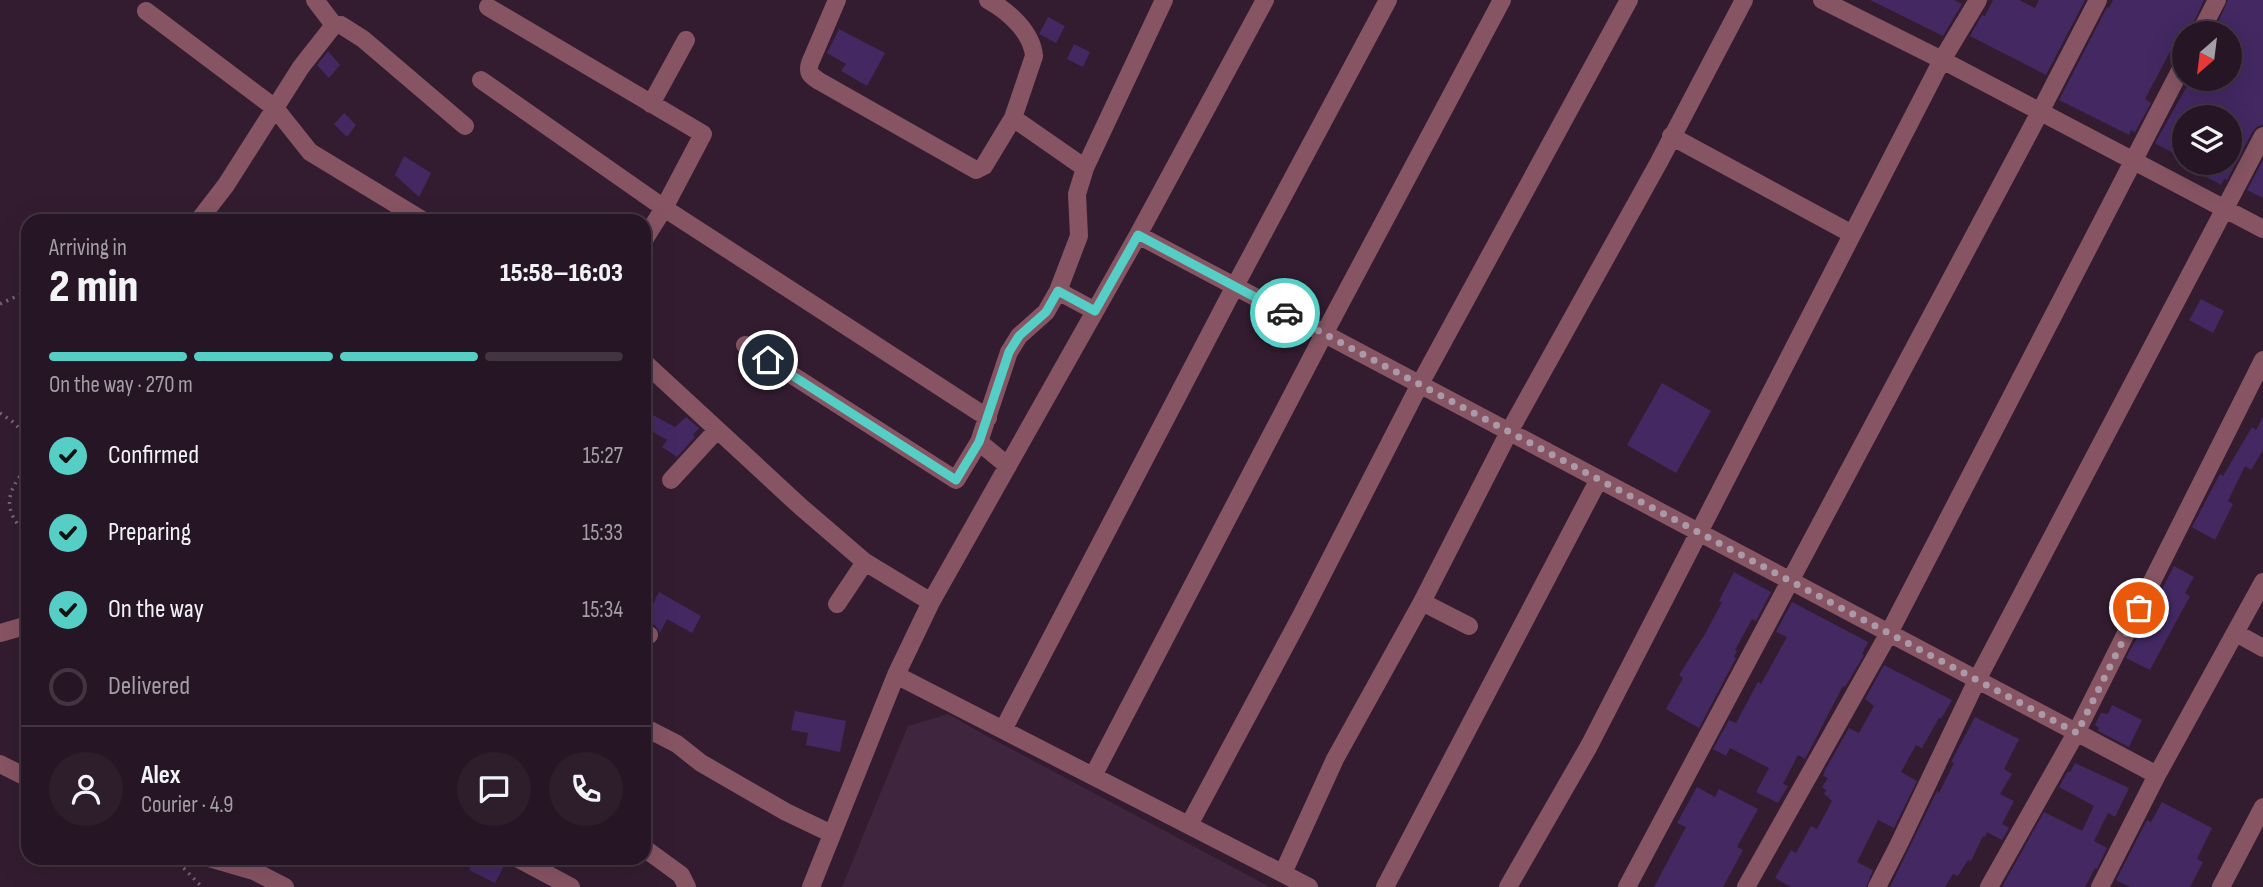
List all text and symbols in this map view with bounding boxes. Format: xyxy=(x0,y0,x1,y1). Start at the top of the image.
north arrow xyxy=(2172,21,2242,91)
map controls xyxy=(2172,21,2242,175)
button: layers xyxy=(2172,105,2242,175)
text: Arriving in xyxy=(49,234,127,262)
text: 15:58–16:03 xyxy=(500,258,623,289)
text: 2 min xyxy=(49,260,138,315)
courier xyxy=(1250,278,1320,348)
icon: car xyxy=(1266,294,1304,332)
pin xyxy=(738,330,798,390)
icon: home xyxy=(749,341,787,379)
text: On the way · 270 m xyxy=(49,371,193,399)
icon: check xyxy=(49,437,87,475)
text: Confirmed xyxy=(108,440,199,471)
text: 15:27 xyxy=(583,442,623,470)
icon: check xyxy=(49,514,87,552)
text: Preparing xyxy=(108,517,191,548)
text: 15:33 xyxy=(582,519,623,547)
pin xyxy=(2109,578,2169,638)
icon: bag xyxy=(2120,589,2158,627)
icon: check xyxy=(49,591,87,629)
text: On the way xyxy=(108,594,204,625)
text: 15:34 xyxy=(582,596,623,624)
text: Delivered xyxy=(108,671,190,702)
button: person xyxy=(49,752,123,826)
button: chat xyxy=(457,752,531,826)
button: phone xyxy=(549,752,623,826)
text: Alex xyxy=(141,760,181,791)
text: Courier · 4.9 xyxy=(141,791,233,819)

